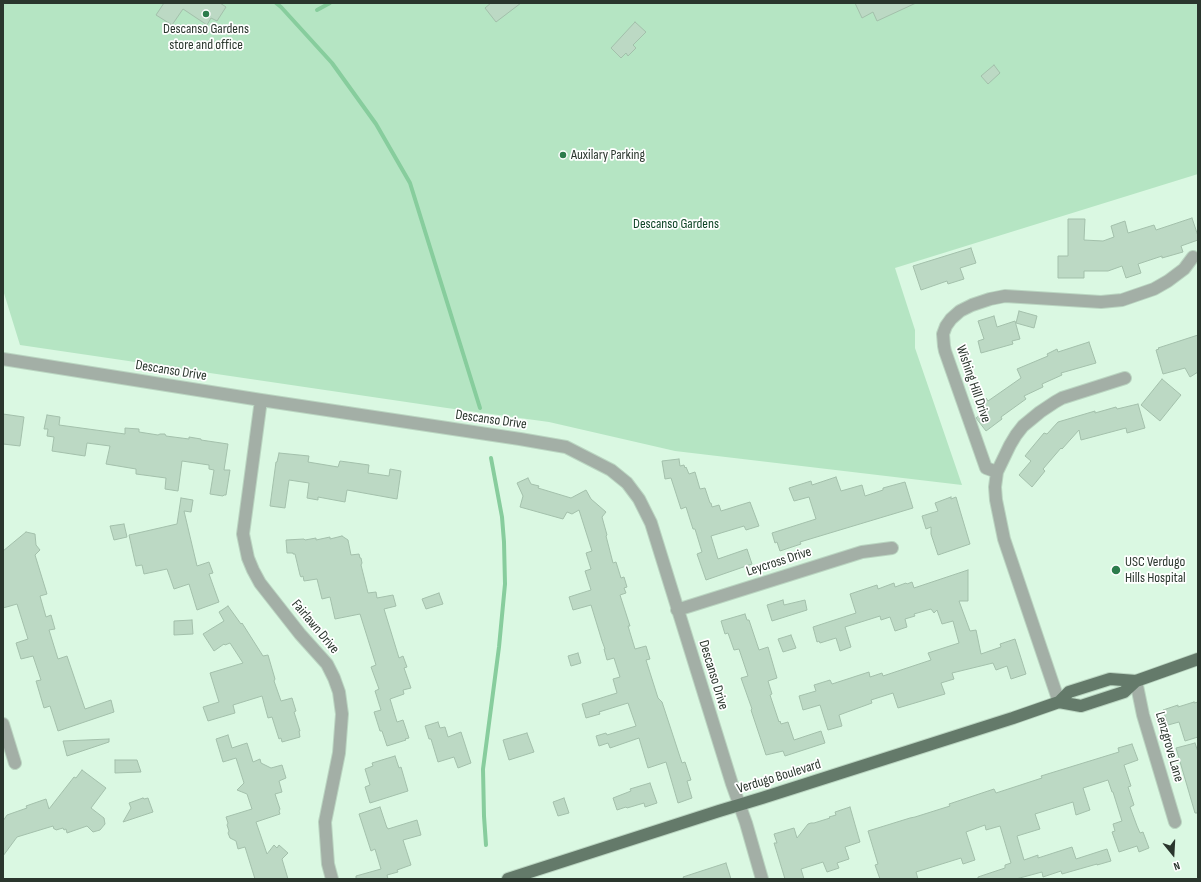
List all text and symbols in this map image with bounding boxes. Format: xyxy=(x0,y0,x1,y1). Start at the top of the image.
marker: Descanso Gardens store and office xyxy=(201,9,211,19)
place label: Descanso Gardens store and office xyxy=(163,21,249,54)
place label: Auxilary Parking xyxy=(571,147,645,163)
marker: Auxilary Parking xyxy=(558,150,568,160)
park label: Descanso Gardens xyxy=(633,216,719,232)
street label: Wishing Hill Drive xyxy=(952,343,994,425)
street label: Descanso Drive xyxy=(134,357,208,385)
street label: Descanso Drive xyxy=(454,407,528,433)
street label: Leycross Drive xyxy=(744,544,814,580)
place label: USC Verdugo Hills Hospital xyxy=(1125,554,1186,586)
marker: USC Verdugo Hills Hospital xyxy=(1110,564,1122,576)
street label: Fairlawn Drive xyxy=(288,597,342,657)
street label: Descanso Drive xyxy=(694,638,732,712)
street label: Lenzgrove Lane xyxy=(1151,710,1187,784)
street label: Verdugo Boulevard xyxy=(735,756,823,798)
north arrow xyxy=(1153,834,1193,874)
text: N xyxy=(1172,859,1182,873)

